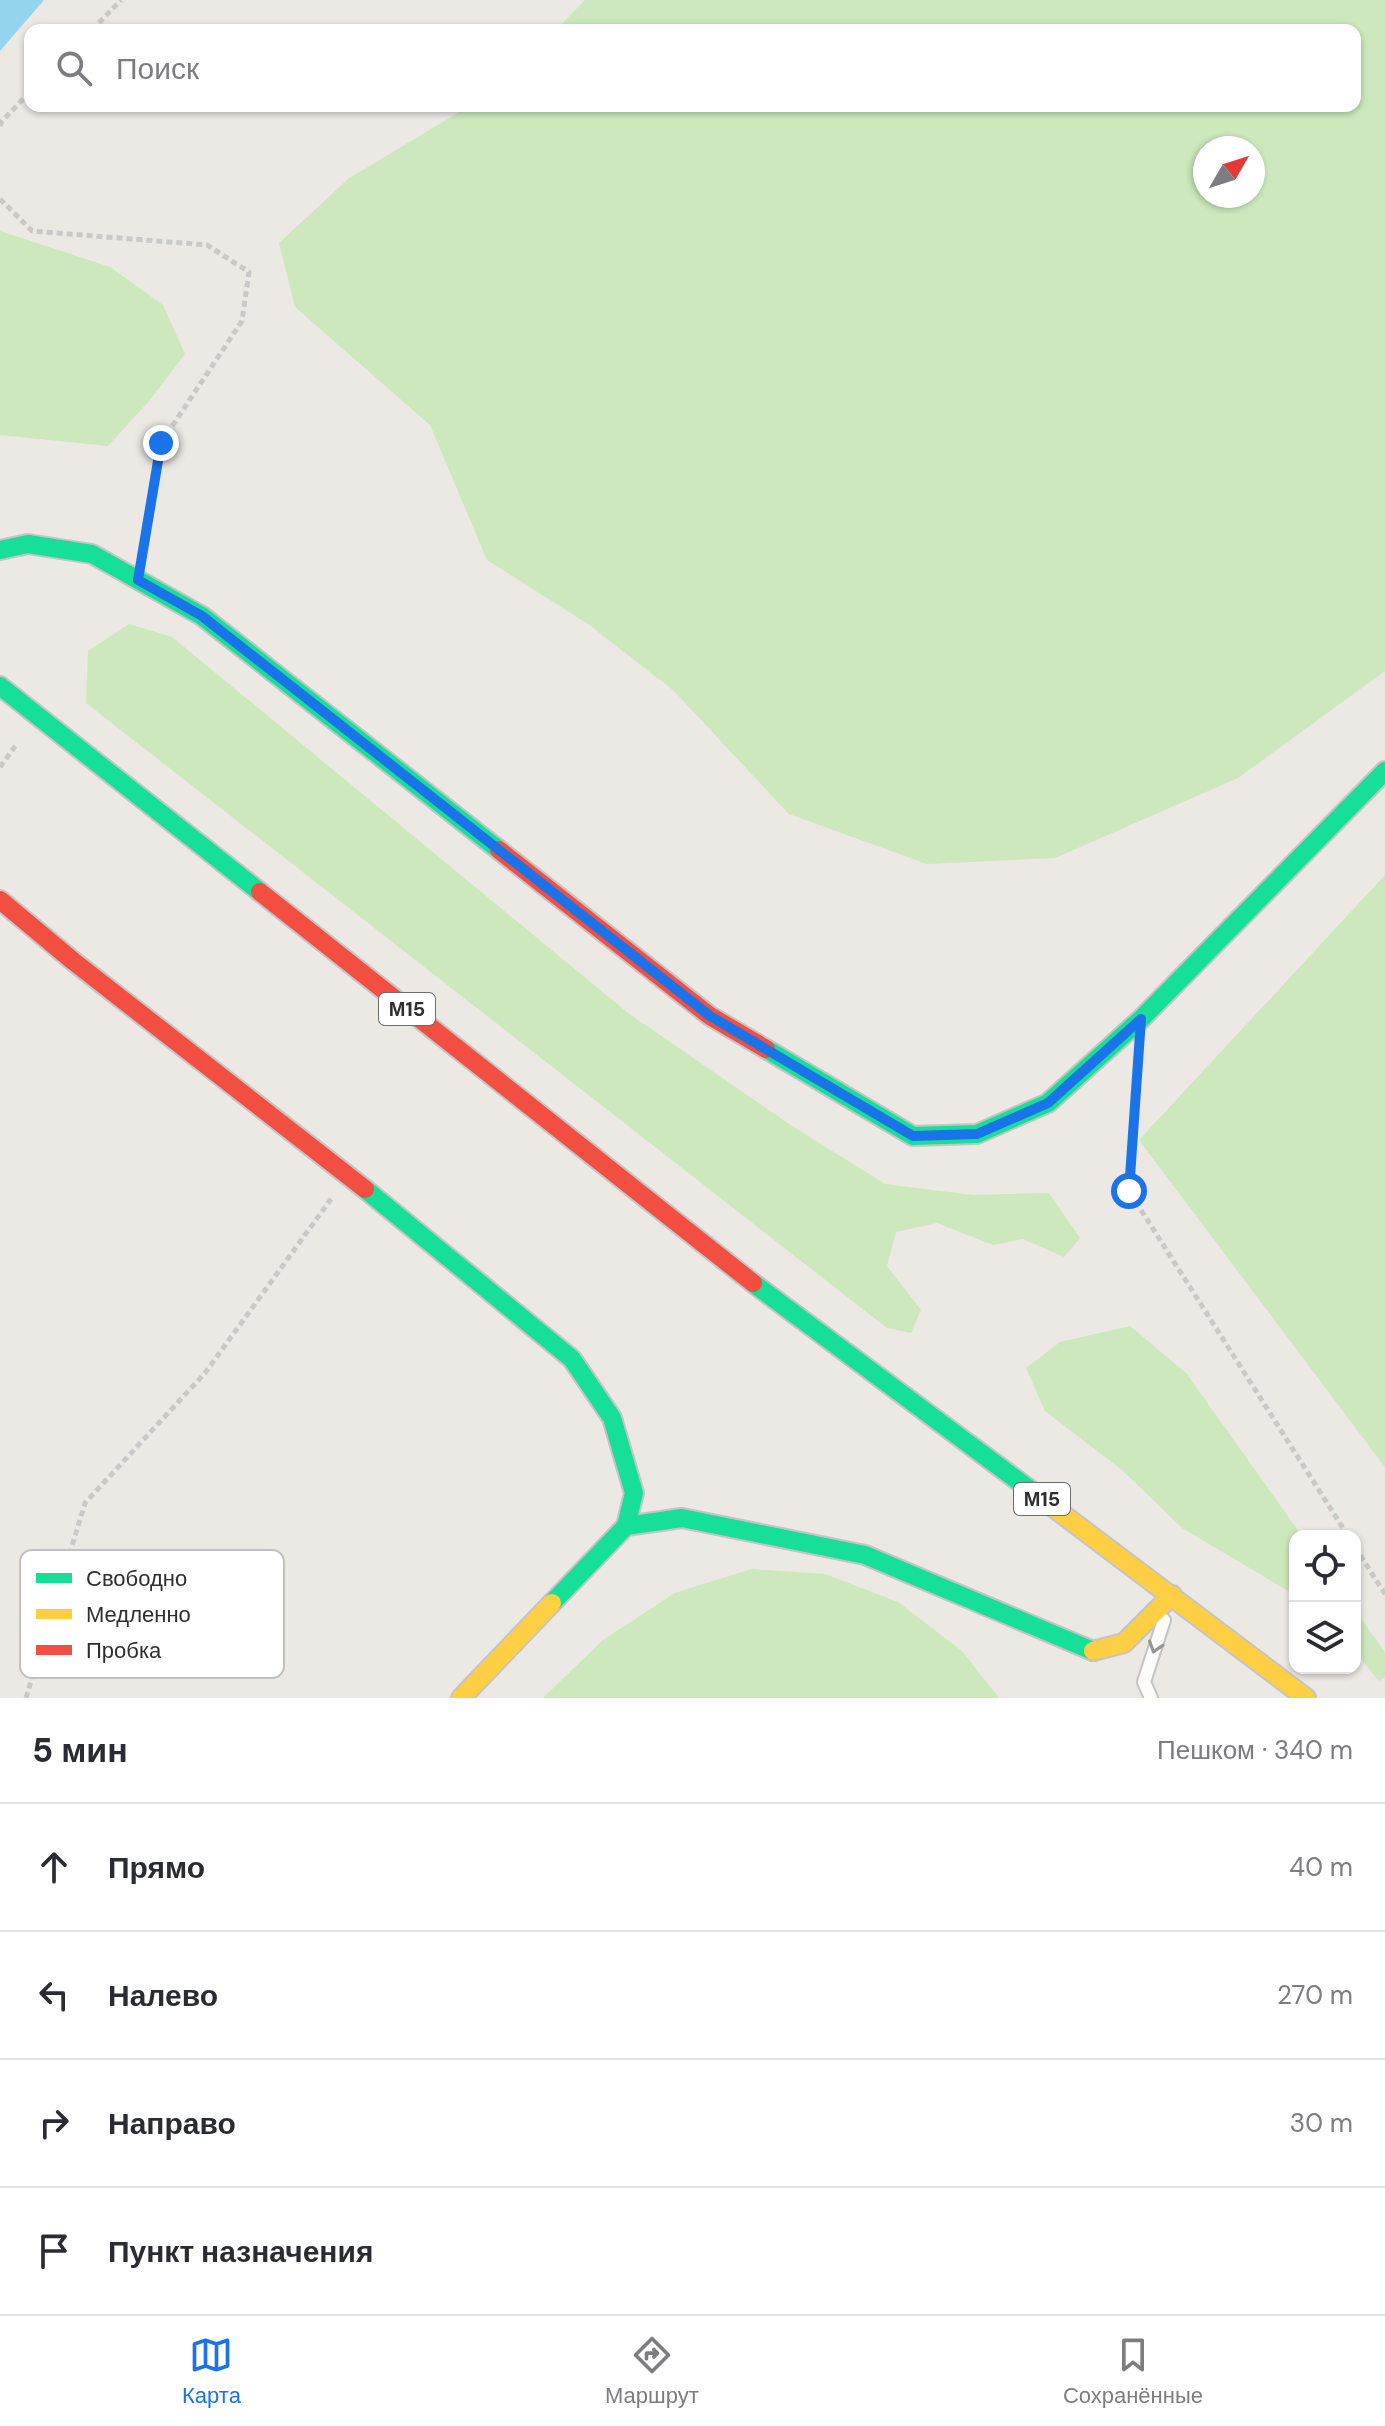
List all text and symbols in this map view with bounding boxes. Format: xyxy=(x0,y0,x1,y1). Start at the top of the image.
search box xyxy=(24,24,1361,112)
icon: search xyxy=(52,46,96,90)
text: Поиск xyxy=(116,49,199,88)
north arrow xyxy=(1193,136,1265,208)
route end xyxy=(143,425,179,461)
road number: М15 xyxy=(379,993,435,1025)
route start xyxy=(1111,1173,1147,1209)
road number: М15 xyxy=(1014,1483,1070,1515)
map controls xyxy=(1289,1530,1361,1674)
button: locate xyxy=(1289,1530,1361,1602)
legend xyxy=(20,1550,284,1678)
text: Свободно xyxy=(86,1564,187,1593)
text: Медленно xyxy=(86,1600,191,1629)
button: layers xyxy=(1289,1602,1361,1674)
text: Пробка xyxy=(86,1636,162,1665)
one-way arrow xyxy=(1149,1639,1165,1653)
text: 5 мин xyxy=(32,1728,128,1773)
text: Пешком · 340 m xyxy=(1157,1733,1353,1767)
icon: ahead xyxy=(32,1845,76,1889)
text: Прямо xyxy=(108,1848,205,1887)
text: 40 m xyxy=(1289,1850,1353,1884)
icon: left xyxy=(32,1973,76,2017)
text: Налево xyxy=(108,1976,218,2015)
text: 270 m xyxy=(1277,1978,1353,2012)
icon: right xyxy=(32,2101,76,2145)
text: Направо xyxy=(108,2104,236,2143)
text: 30 m xyxy=(1290,2106,1353,2140)
icon: arrive xyxy=(32,2229,76,2273)
text: Пункт назначения xyxy=(108,2232,373,2271)
tab: Карта xyxy=(182,2333,241,2410)
tab: Маршрут xyxy=(605,2333,699,2410)
tab: Сохранённые xyxy=(1063,2333,1203,2410)

